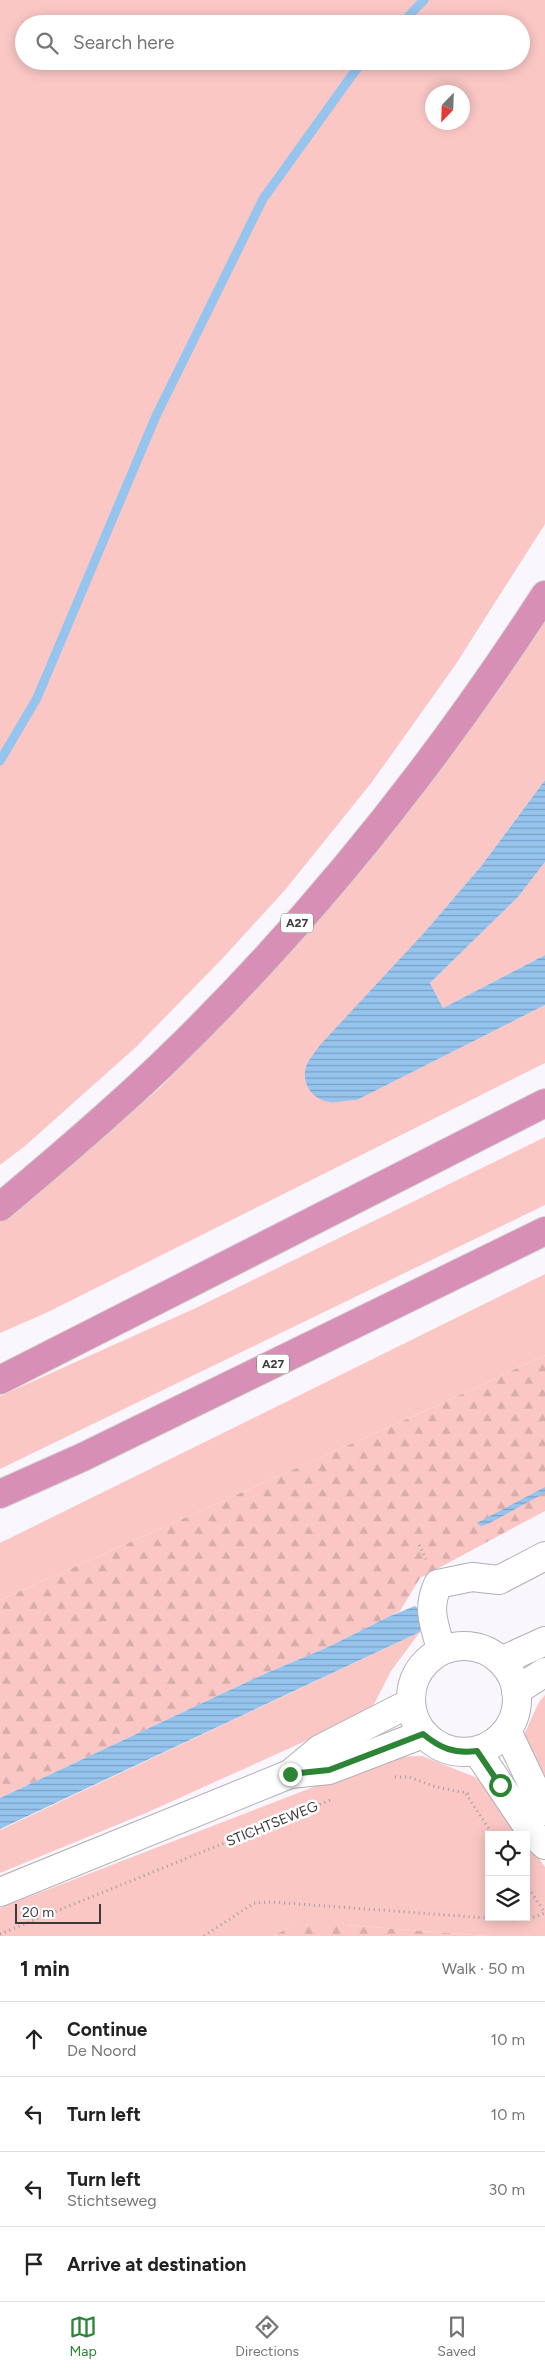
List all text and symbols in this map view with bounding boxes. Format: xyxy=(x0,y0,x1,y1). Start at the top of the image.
search box xyxy=(15,15,530,70)
icon: search xyxy=(33,29,61,57)
text: Search here xyxy=(73,31,175,54)
north arrow xyxy=(425,85,470,130)
road number: A27 xyxy=(281,914,313,932)
road number: A27 xyxy=(257,1355,289,1374)
route end xyxy=(279,1763,302,1786)
route start xyxy=(489,1774,512,1797)
street label: STICHTSEWEG xyxy=(224,1798,321,1850)
map controls xyxy=(485,1831,530,1921)
button: locate xyxy=(485,1831,530,1876)
button: layers xyxy=(485,1876,530,1921)
scale bar xyxy=(15,1901,101,1924)
text: 20 m xyxy=(22,1904,54,1921)
text: 1 min xyxy=(20,1956,70,1981)
text: Walk · 50 m xyxy=(442,1959,525,1978)
text: Continue xyxy=(67,2018,147,2041)
icon: ahead xyxy=(20,2025,48,2053)
text: 10 m xyxy=(491,2030,525,2049)
text: De Noord xyxy=(67,2041,136,2060)
icon: left xyxy=(20,2100,48,2128)
text: Turn left xyxy=(67,2103,141,2126)
text: 10 m xyxy=(491,2105,525,2124)
text: Turn left xyxy=(67,2168,141,2191)
icon: left xyxy=(20,2175,48,2203)
text: 30 m xyxy=(488,2180,525,2199)
text: Stichtseweg xyxy=(67,2191,157,2210)
icon: arrive xyxy=(20,2250,48,2278)
text: Arrive at destination xyxy=(67,2253,246,2276)
tab: Map xyxy=(69,2313,97,2360)
tab: Directions xyxy=(235,2313,299,2360)
tab: Saved xyxy=(437,2313,476,2360)

